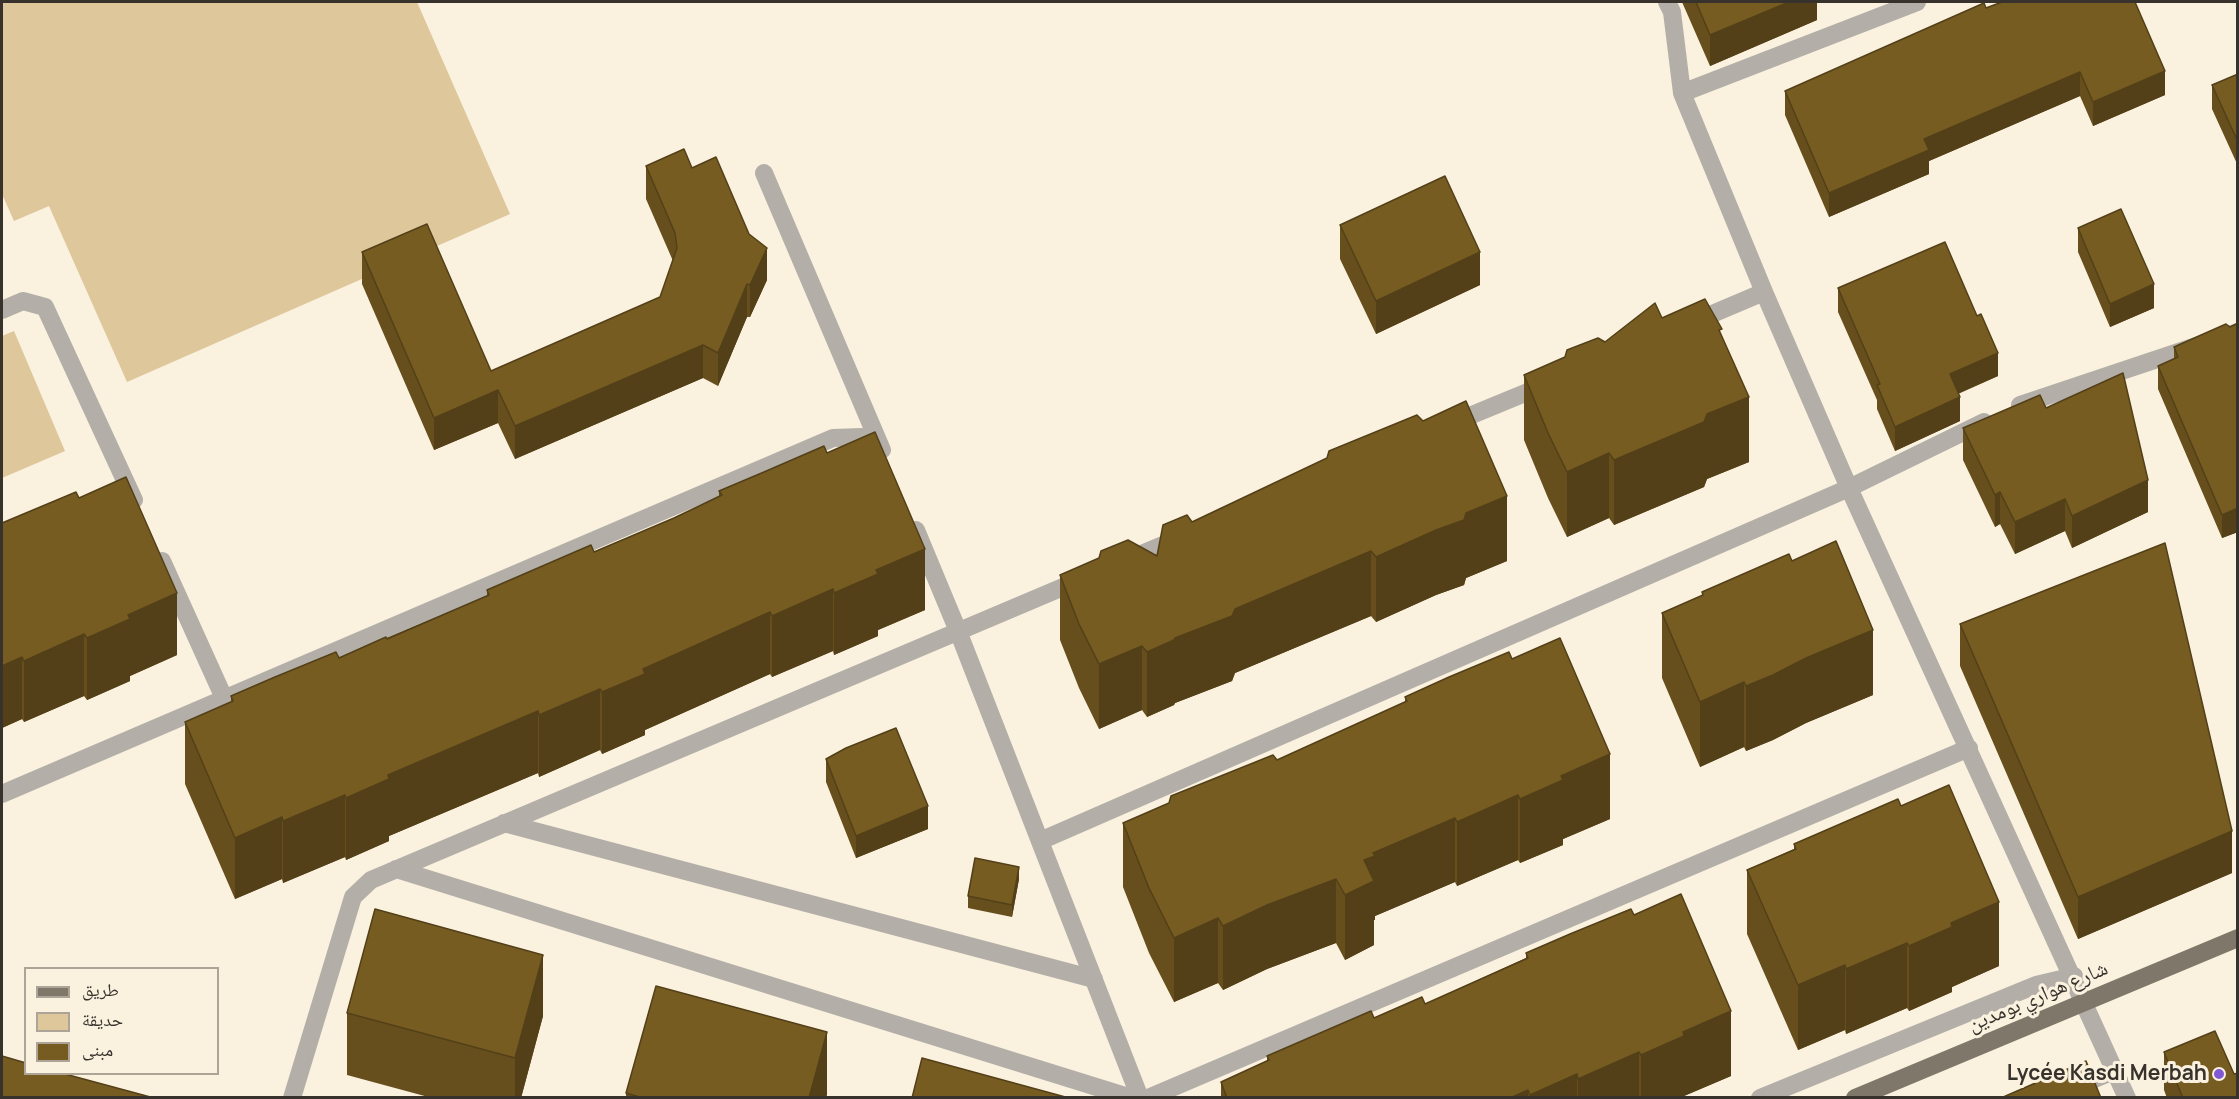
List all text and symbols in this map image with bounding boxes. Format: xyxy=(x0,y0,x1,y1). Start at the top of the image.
street label: شارع هواري بومدين xyxy=(1964,956,2112,1038)
legend xyxy=(24,967,219,1075)
text: طريق xyxy=(82,977,119,1001)
text: حديقة xyxy=(82,1007,123,1031)
text: مبنى xyxy=(82,1037,113,1061)
place label: Lycée Kasdi Merbah xyxy=(2007,1061,2207,1087)
marker: Lycée Kasdi Merbah xyxy=(2212,1067,2226,1081)

